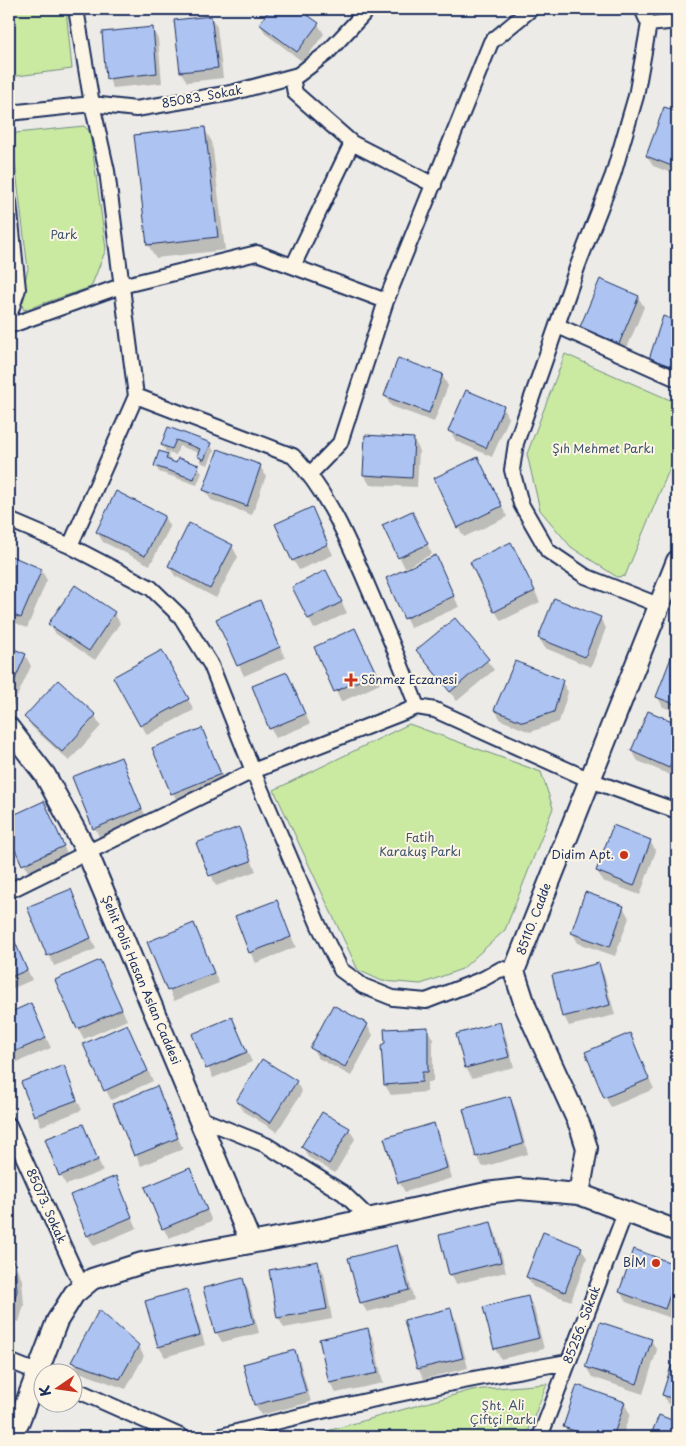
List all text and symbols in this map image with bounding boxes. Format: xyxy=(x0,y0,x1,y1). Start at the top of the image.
street label: 85083. Sokak xyxy=(160,80,244,112)
park label: Park xyxy=(51,225,77,243)
park label: Şıh Mehmet Parkı xyxy=(552,439,654,457)
place label: Sönmez Eczanesi xyxy=(361,670,457,688)
marker: Sönmez Eczanesi xyxy=(345,674,357,686)
park label: Fatih Karakuş Parkı xyxy=(379,828,461,860)
place label: Didim Apt. xyxy=(552,845,614,863)
marker: Didim Apt. xyxy=(618,849,630,861)
street label: 85110. Cadde xyxy=(511,880,555,957)
street label: Şehit Polis Hasan Aslan Caddesi xyxy=(98,892,186,1067)
street label: 85073. Sokak xyxy=(22,1165,72,1246)
place label: BİM xyxy=(623,1253,646,1271)
marker: BİM xyxy=(650,1257,662,1269)
street label: 85256. Sokak xyxy=(558,1283,604,1366)
north arrow xyxy=(32,1364,82,1414)
text: K xyxy=(33,1384,56,1398)
park label: Şht. Ali Çiftçi Parkı xyxy=(470,1396,536,1428)

